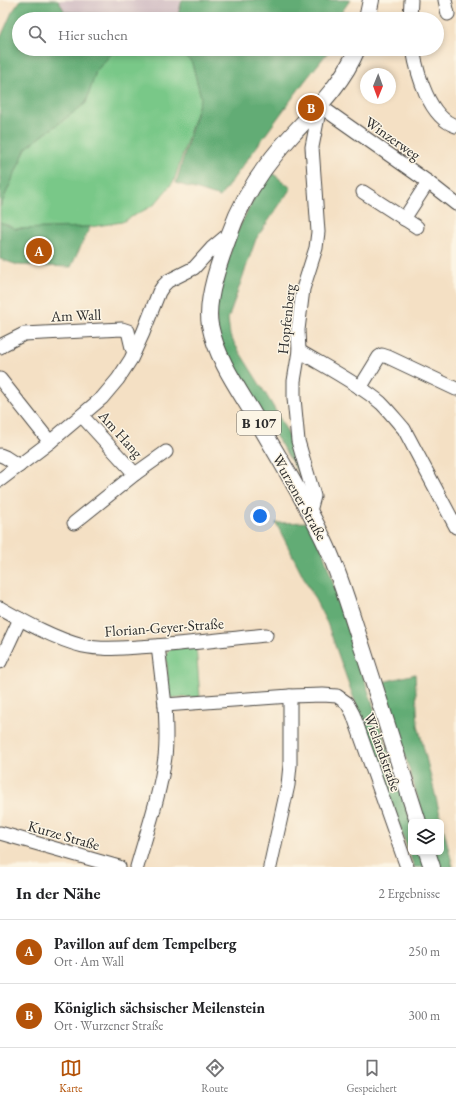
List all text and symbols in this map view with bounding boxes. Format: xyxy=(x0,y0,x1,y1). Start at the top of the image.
search box xyxy=(12,12,444,56)
icon: search xyxy=(26,23,48,45)
text: Hier suchen xyxy=(58,25,128,44)
north arrow xyxy=(360,68,396,104)
pin: B xyxy=(298,93,324,123)
street label: Winzerweg xyxy=(361,112,425,164)
pin: A xyxy=(26,236,52,266)
street label: Hopfenberg xyxy=(273,282,299,355)
street label: Am Wall xyxy=(49,305,102,325)
street label: Am Hang xyxy=(94,405,148,462)
road number: B 107 xyxy=(237,411,281,435)
street label: Wurzener Straße xyxy=(268,450,332,544)
your location xyxy=(250,506,270,526)
street label: Florian-Geyer-Straße xyxy=(104,613,224,641)
street label: Wielandstraße xyxy=(360,710,406,794)
street label: Kurze Straße xyxy=(26,816,102,854)
map controls xyxy=(408,819,444,855)
button: layers xyxy=(408,819,444,855)
text: In der Nähe xyxy=(16,882,101,904)
text: 2 Ergebnisse xyxy=(379,885,440,902)
text: Pavillon auf dem Tempelberg xyxy=(54,934,236,953)
text: A xyxy=(24,943,34,960)
text: 250 m xyxy=(409,943,440,960)
text: Ort · Am Wall xyxy=(54,953,124,970)
text: Königlich sächsischer Meilenstein xyxy=(54,998,265,1017)
text: B xyxy=(25,1007,33,1024)
text: 300 m xyxy=(409,1007,440,1024)
text: Ort · Wurzener Straße xyxy=(54,1017,163,1034)
tab: Karte xyxy=(59,1057,83,1095)
tab: Route xyxy=(201,1057,228,1095)
tab: Gespeichert xyxy=(347,1057,397,1095)

